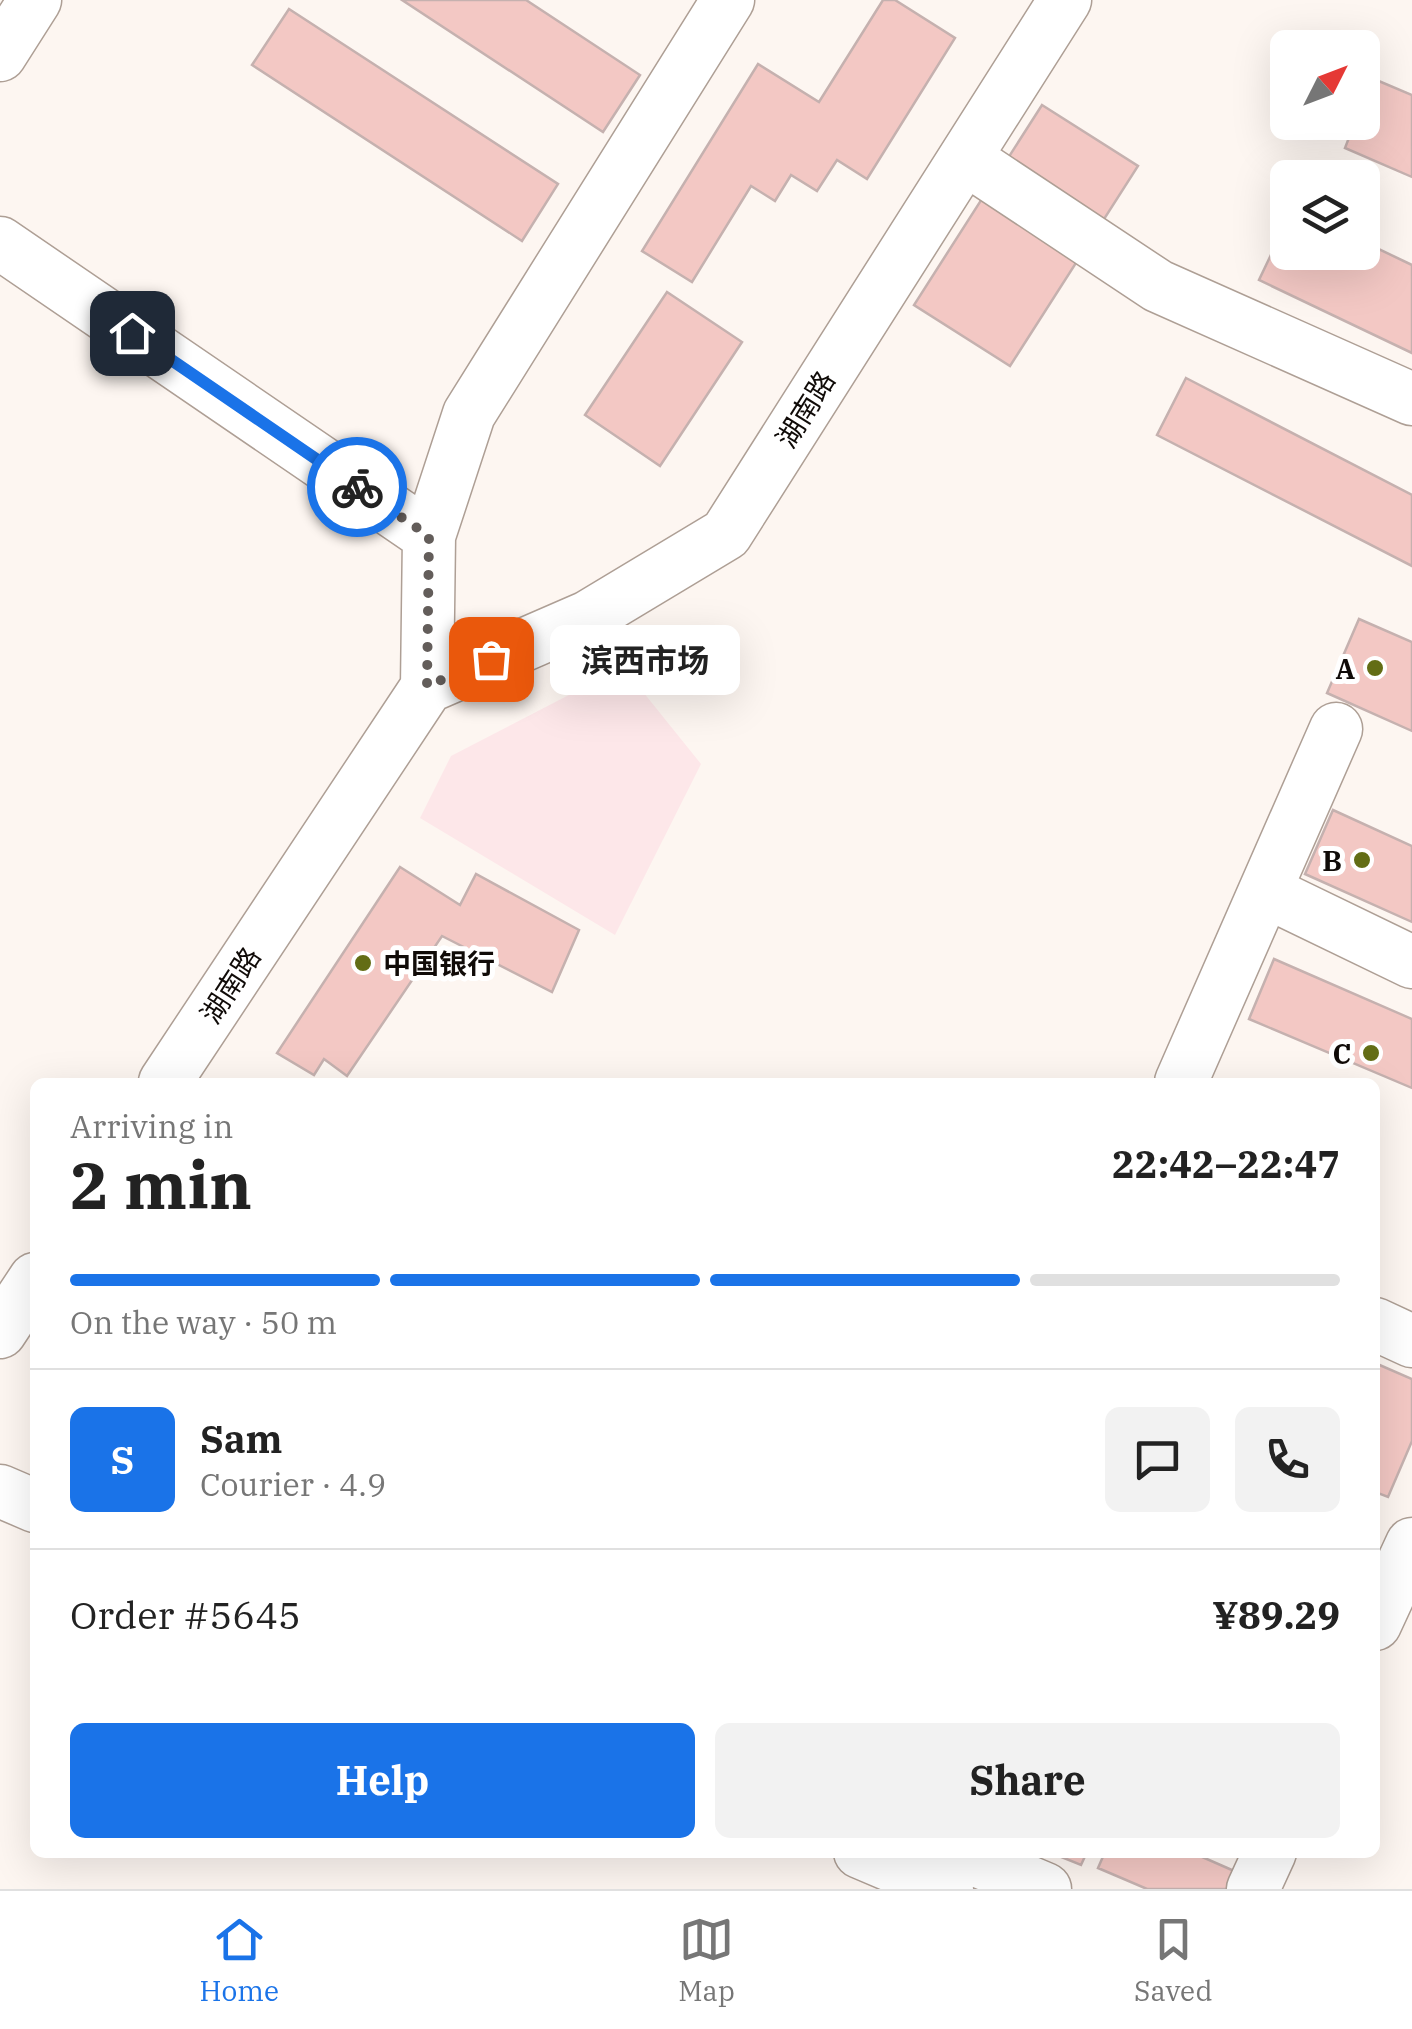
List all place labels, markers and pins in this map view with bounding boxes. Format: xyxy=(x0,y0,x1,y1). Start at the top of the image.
pin xyxy=(90,291,175,376)
pin xyxy=(449,617,534,702)
callout: 滨西市场 xyxy=(551,624,741,694)
place label: A xyxy=(1335,650,1355,687)
marker: A xyxy=(1364,657,1386,679)
place label: B xyxy=(1322,842,1342,879)
marker: B xyxy=(1351,849,1373,871)
place label: 中国银行 xyxy=(383,945,495,982)
marker: 中国银行 xyxy=(352,952,374,974)
place label: C xyxy=(1332,1035,1351,1072)
marker: C xyxy=(1360,1042,1382,1064)

